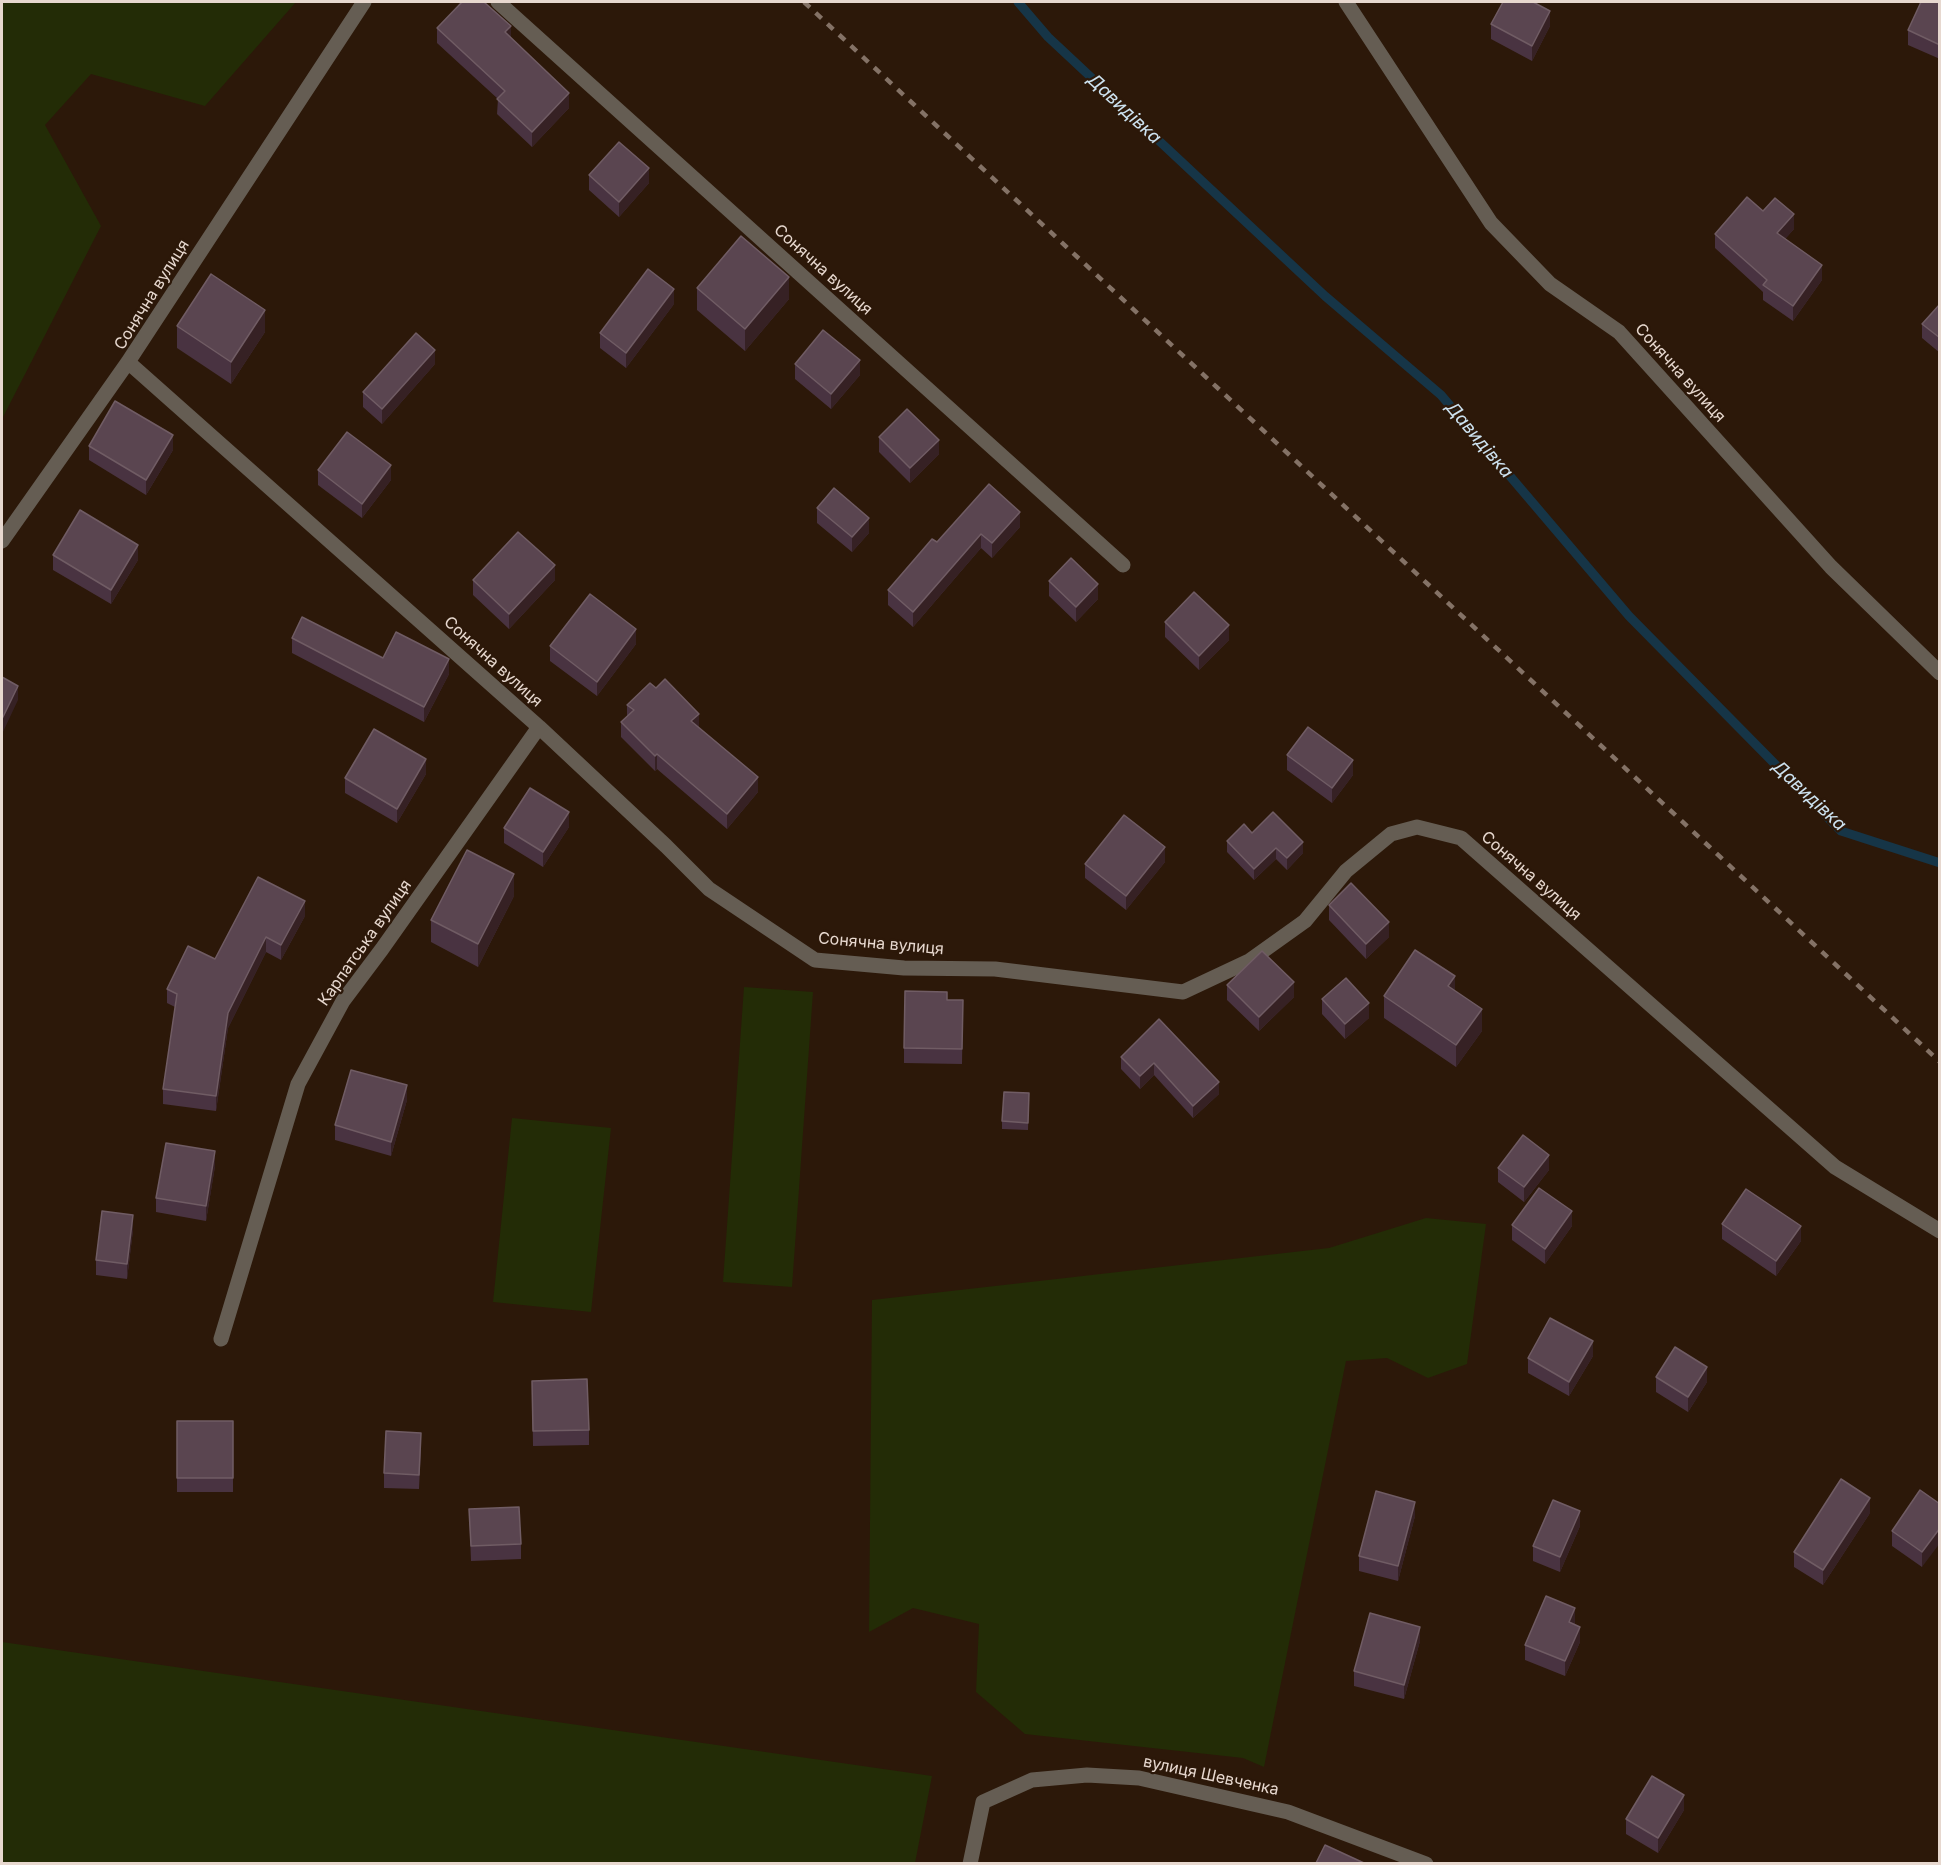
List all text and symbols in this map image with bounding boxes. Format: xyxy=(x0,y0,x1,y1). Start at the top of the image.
water label: Давидівка xyxy=(1082,69,1166,149)
street label: Сонячна вулиця xyxy=(770,221,876,319)
street label: Сонячна вулиця xyxy=(110,236,194,354)
street label: Сонячна вулиця xyxy=(1631,320,1729,426)
water label: Давидівка xyxy=(1441,397,1517,483)
street label: Сонячна вулиця xyxy=(440,613,546,711)
water label: Давидівка xyxy=(1767,756,1851,836)
street label: Сонячна вулиця xyxy=(1477,827,1585,925)
street label: Карпатська вулиця xyxy=(314,876,416,1010)
street label: Сонячна вулиця xyxy=(817,929,945,959)
street label: вулиця Шевченка xyxy=(1141,1752,1281,1800)

